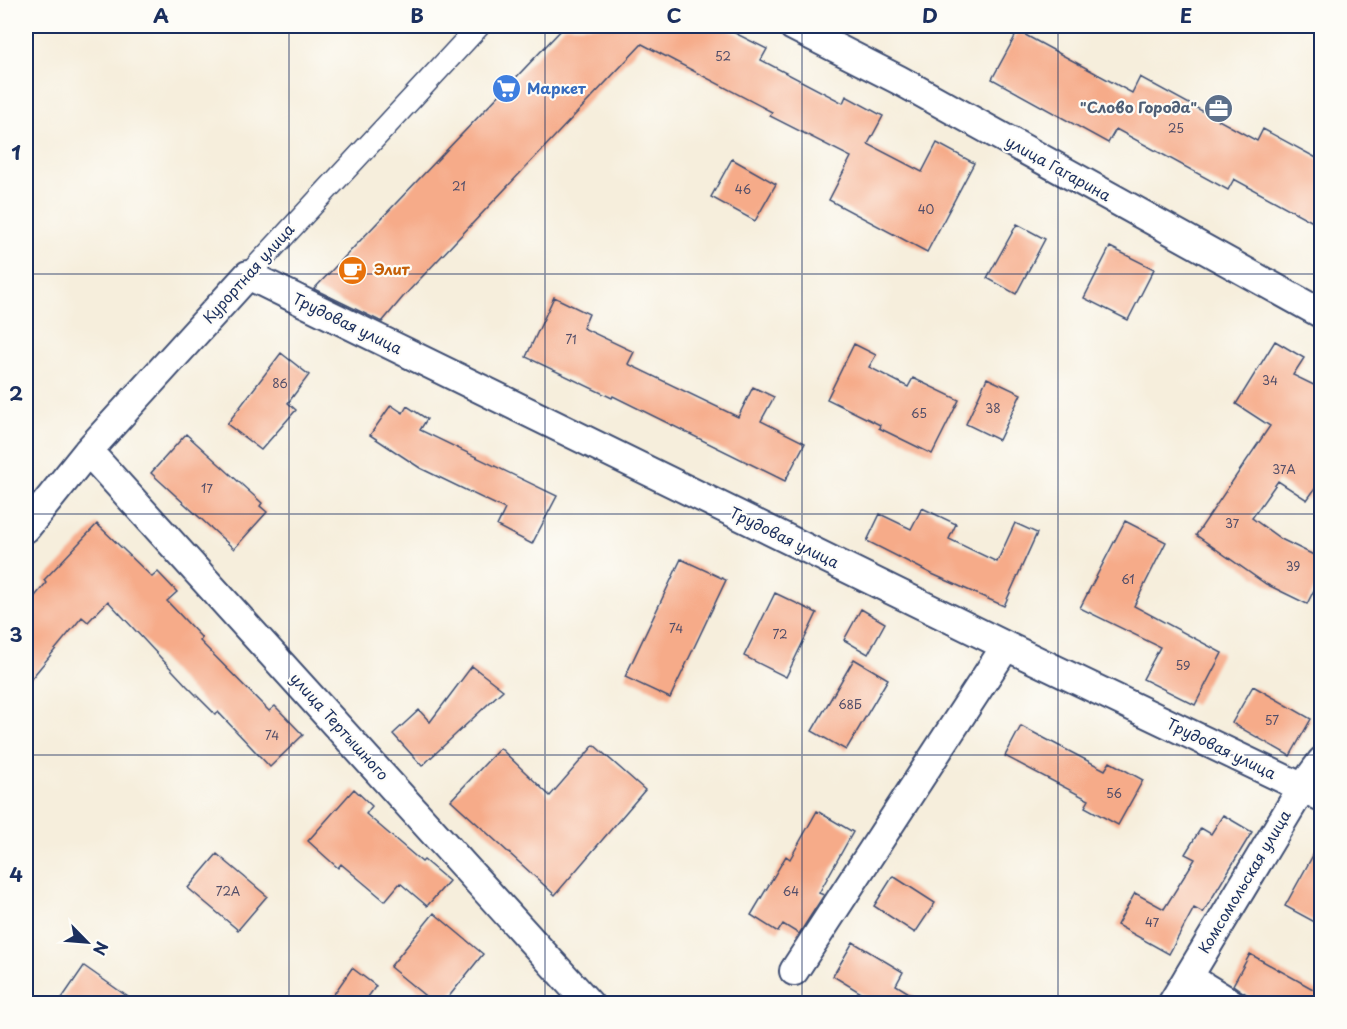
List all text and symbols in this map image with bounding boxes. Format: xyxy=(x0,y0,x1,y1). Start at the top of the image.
text: A xyxy=(153,0,169,30)
text: B xyxy=(410,0,424,30)
text: C xyxy=(666,0,682,30)
text: D xyxy=(922,0,938,30)
text: E xyxy=(1180,0,1192,30)
house number: 52 xyxy=(715,47,731,65)
supermarket icon: Маркет xyxy=(490,73,522,105)
place label: Маркет xyxy=(527,76,587,99)
office icon: "Слово Города" xyxy=(1202,92,1234,124)
place label: "Слово Города" xyxy=(1080,95,1197,118)
house number: 25 xyxy=(1168,119,1184,137)
street label: улица Гагарина xyxy=(1002,129,1116,206)
text: 1 xyxy=(11,137,21,167)
house number: 21 xyxy=(452,177,466,195)
house number: 46 xyxy=(735,180,751,198)
house number: 40 xyxy=(918,200,935,218)
street label: Курортная улица xyxy=(197,217,300,328)
cafe icon: Элит xyxy=(337,254,369,286)
place label: Элит xyxy=(374,257,411,280)
street label: Трудовая улица xyxy=(289,286,407,359)
house number: 71 xyxy=(565,330,577,348)
house number: 34 xyxy=(1262,371,1278,389)
house number: 86 xyxy=(272,374,288,392)
text: 2 xyxy=(9,378,23,408)
house number: 38 xyxy=(985,399,1001,417)
house number: 65 xyxy=(911,404,927,422)
house number: 37А xyxy=(1272,460,1296,478)
house number: 17 xyxy=(201,479,213,497)
street label: Трудовая улица xyxy=(726,500,844,573)
house number: 37 xyxy=(1225,514,1240,532)
house number: 39 xyxy=(1286,557,1300,575)
house number: 61 xyxy=(1121,570,1135,588)
text: 3 xyxy=(9,619,23,649)
house number: 74 xyxy=(669,619,683,637)
house number: 72 xyxy=(772,625,788,643)
house number: 59 xyxy=(1176,656,1190,674)
street label: улица Тертышного xyxy=(285,667,395,785)
house number: 68Б xyxy=(838,695,862,713)
street label: Трудовая улица xyxy=(1163,711,1281,784)
house number: 57 xyxy=(1265,711,1279,729)
house number: 74 xyxy=(265,726,279,744)
house number: 56 xyxy=(1106,784,1122,802)
street label: Комсомольская улица xyxy=(1192,805,1296,957)
text: 4 xyxy=(9,859,23,889)
house number: 72А xyxy=(216,882,240,900)
house number: 64 xyxy=(783,882,799,900)
north arrow xyxy=(57,912,117,972)
house number: 47 xyxy=(1145,913,1160,931)
text: N xyxy=(88,938,115,960)

